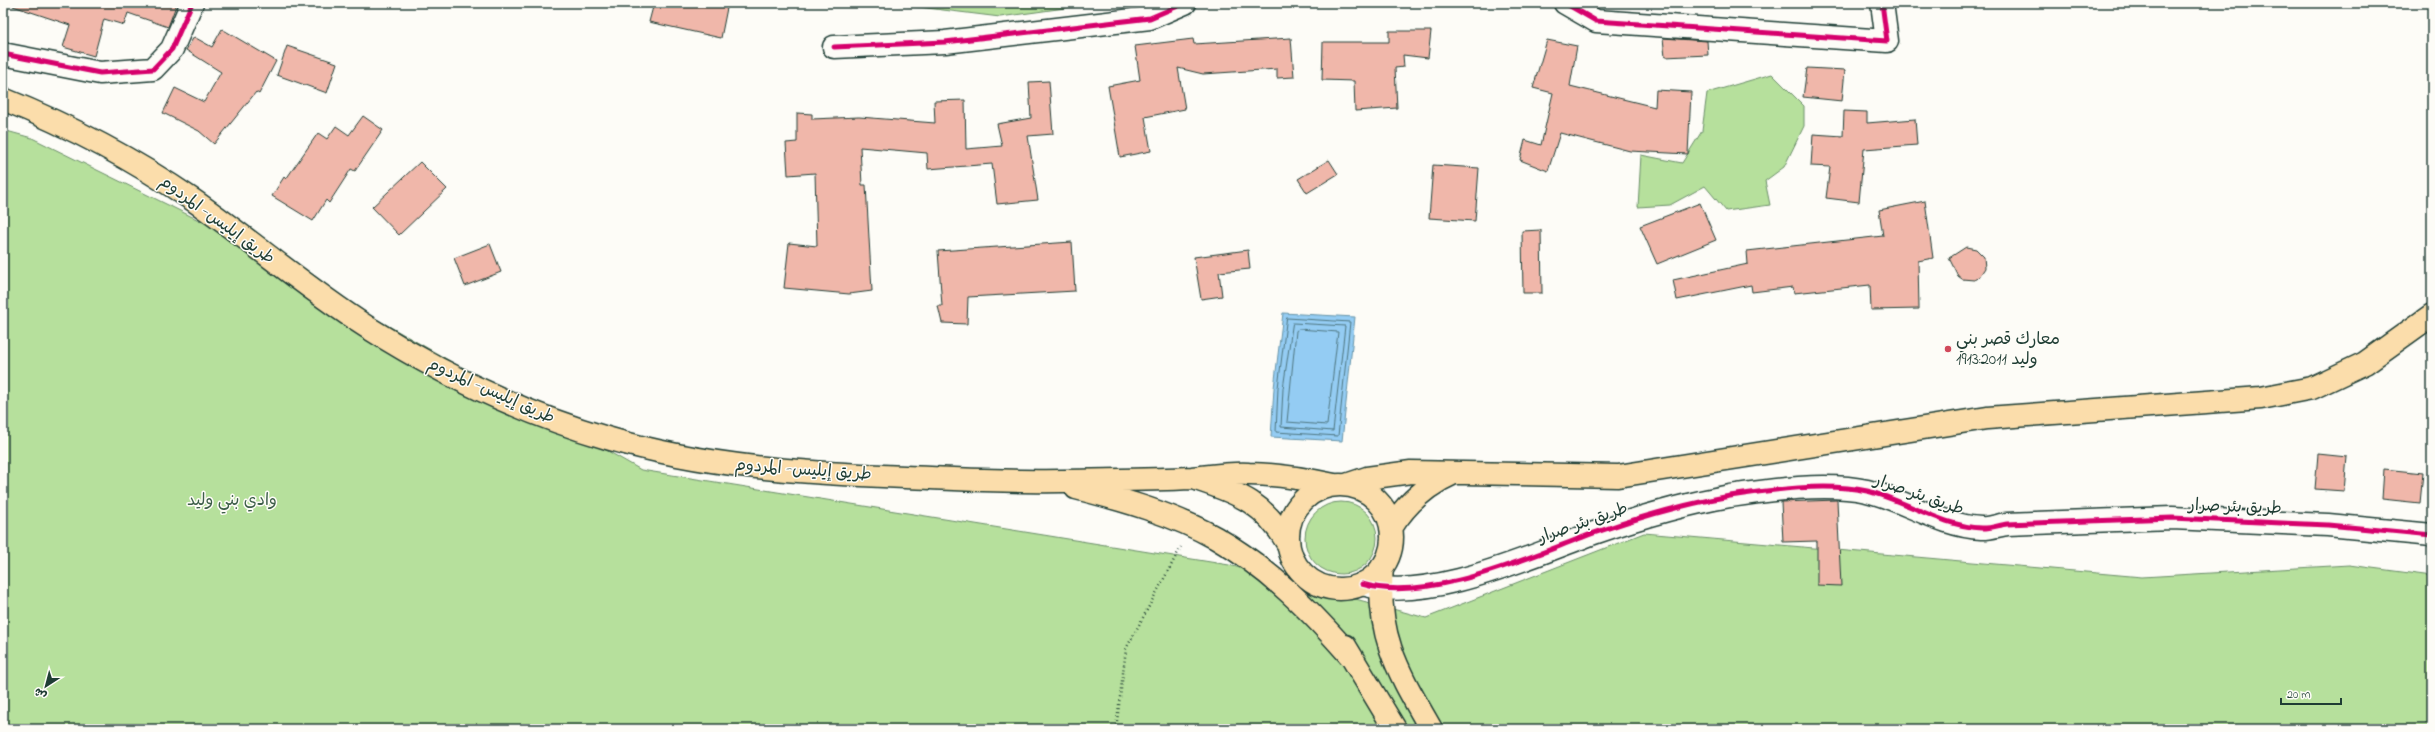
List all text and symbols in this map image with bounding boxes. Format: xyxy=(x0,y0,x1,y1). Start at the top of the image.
street label: طريق إيليس- المردوم xyxy=(154,170,280,270)
place label: معارك قصر بني وليد 1913:2011 xyxy=(1956,327,2060,372)
marker: معارك قصر بني وليد 1913:2011 xyxy=(1943,344,1953,354)
street label: طريق إيليس- المردوم xyxy=(423,352,559,430)
street label: طريق إيليس- المردوم xyxy=(734,453,872,487)
street label: طريق بئر صرار xyxy=(1869,467,1967,522)
park label: وادي بني وليد xyxy=(187,488,277,514)
street label: طريق بئر صرار xyxy=(2186,493,2282,521)
street label: طريق بئر صرار xyxy=(1533,496,1631,551)
north arrow xyxy=(26,666,66,706)
scale bar xyxy=(2281,680,2341,706)
text: ش xyxy=(31,683,50,703)
text: 20 m xyxy=(2287,686,2310,704)

